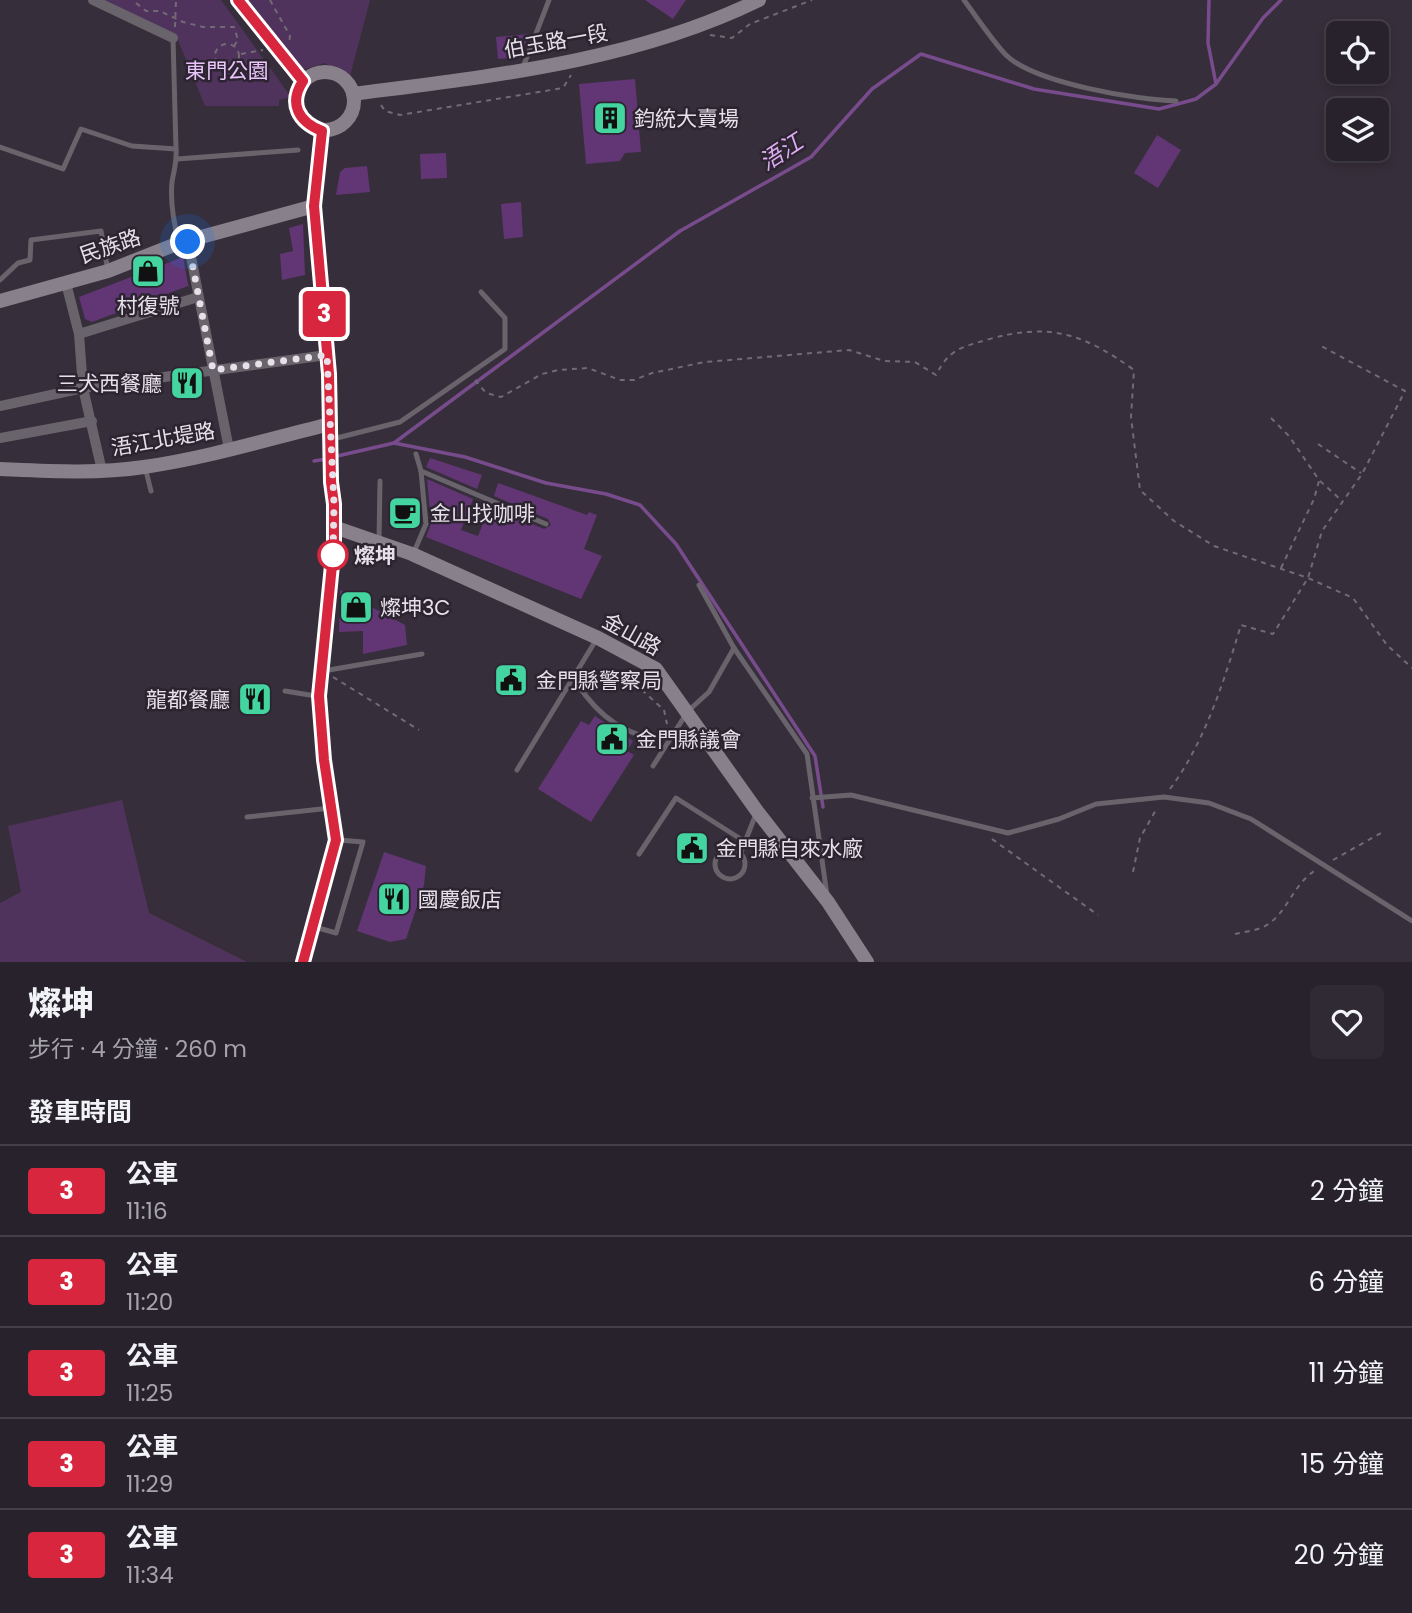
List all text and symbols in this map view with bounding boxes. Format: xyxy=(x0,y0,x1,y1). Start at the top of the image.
street label: 伯玉路一段 xyxy=(502,18,610,64)
map controls xyxy=(1326,21,1389,161)
button: locate xyxy=(1326,21,1389,84)
park label: 東門公園 xyxy=(185,56,269,85)
button: layers xyxy=(1326,98,1389,161)
building icon: 鈞統大賣場 xyxy=(591,99,629,137)
place label: 鈞統大賣場 xyxy=(634,104,739,133)
water label: 浯江 xyxy=(753,124,812,178)
street label: 民族路 xyxy=(75,222,145,270)
your location xyxy=(170,224,205,259)
shop icon: 村復號 xyxy=(129,252,167,290)
place label: 村復號 xyxy=(117,291,180,320)
line badge: 3 xyxy=(301,291,347,337)
text: 3 xyxy=(317,297,331,330)
restaurant icon: 三犬西餐廳 xyxy=(168,364,206,402)
place label: 三犬西餐廳 xyxy=(57,369,162,398)
street label: 浯江北堤路 xyxy=(109,416,217,462)
cafe icon: 金山找咖啡 xyxy=(386,494,424,532)
place label: 金山找咖啡 xyxy=(430,499,535,528)
marker: 燦坤 xyxy=(318,540,348,570)
place label: 燦坤 xyxy=(354,541,396,570)
shop icon: 燦坤3C xyxy=(337,588,375,626)
place label: 燦坤3C xyxy=(380,593,451,622)
street label: 金山路 xyxy=(597,606,667,662)
public building icon: 金門縣警察局 xyxy=(492,661,530,699)
place label: 金門縣警察局 xyxy=(536,666,662,695)
restaurant icon: 龍都餐廳 xyxy=(236,680,274,718)
place label: 龍都餐廳 xyxy=(146,685,230,714)
public building icon: 金門縣議會 xyxy=(593,720,631,758)
place label: 金門縣議會 xyxy=(636,725,741,754)
public building icon: 金門縣自來水廠 xyxy=(673,829,711,867)
place label: 金門縣自來水廠 xyxy=(716,834,863,863)
restaurant icon: 國慶飯店 xyxy=(375,880,413,918)
place label: 國慶飯店 xyxy=(418,885,502,914)
text: 燦坤 xyxy=(28,980,94,1027)
button: heart xyxy=(1310,985,1384,1059)
text: 步行 · 4 分鐘 · 260 m xyxy=(28,1033,247,1065)
text: 發車時間 xyxy=(28,1094,132,1130)
text: 公車 xyxy=(126,1156,178,1192)
text: 2 分鐘 xyxy=(1310,1173,1384,1209)
text: 3 xyxy=(59,1174,74,1207)
text: 11:16 xyxy=(126,1195,168,1227)
text: 公車 xyxy=(126,1247,178,1283)
text: 6 分鐘 xyxy=(1309,1264,1384,1300)
text: 3 xyxy=(59,1265,74,1298)
text: 11:20 xyxy=(126,1286,173,1318)
text: 公車 xyxy=(126,1338,178,1374)
text: 11 分鐘 xyxy=(1308,1355,1384,1391)
text: 3 xyxy=(59,1356,74,1389)
text: 11:25 xyxy=(126,1377,173,1409)
text: 公車 xyxy=(126,1429,178,1465)
text: 15 分鐘 xyxy=(1300,1446,1384,1482)
text: 3 xyxy=(59,1447,74,1480)
text: 11:29 xyxy=(126,1468,173,1500)
text: 公車 xyxy=(126,1520,178,1556)
text: 20 分鐘 xyxy=(1294,1537,1384,1573)
text: 3 xyxy=(59,1538,74,1571)
text: 11:34 xyxy=(126,1559,174,1591)

